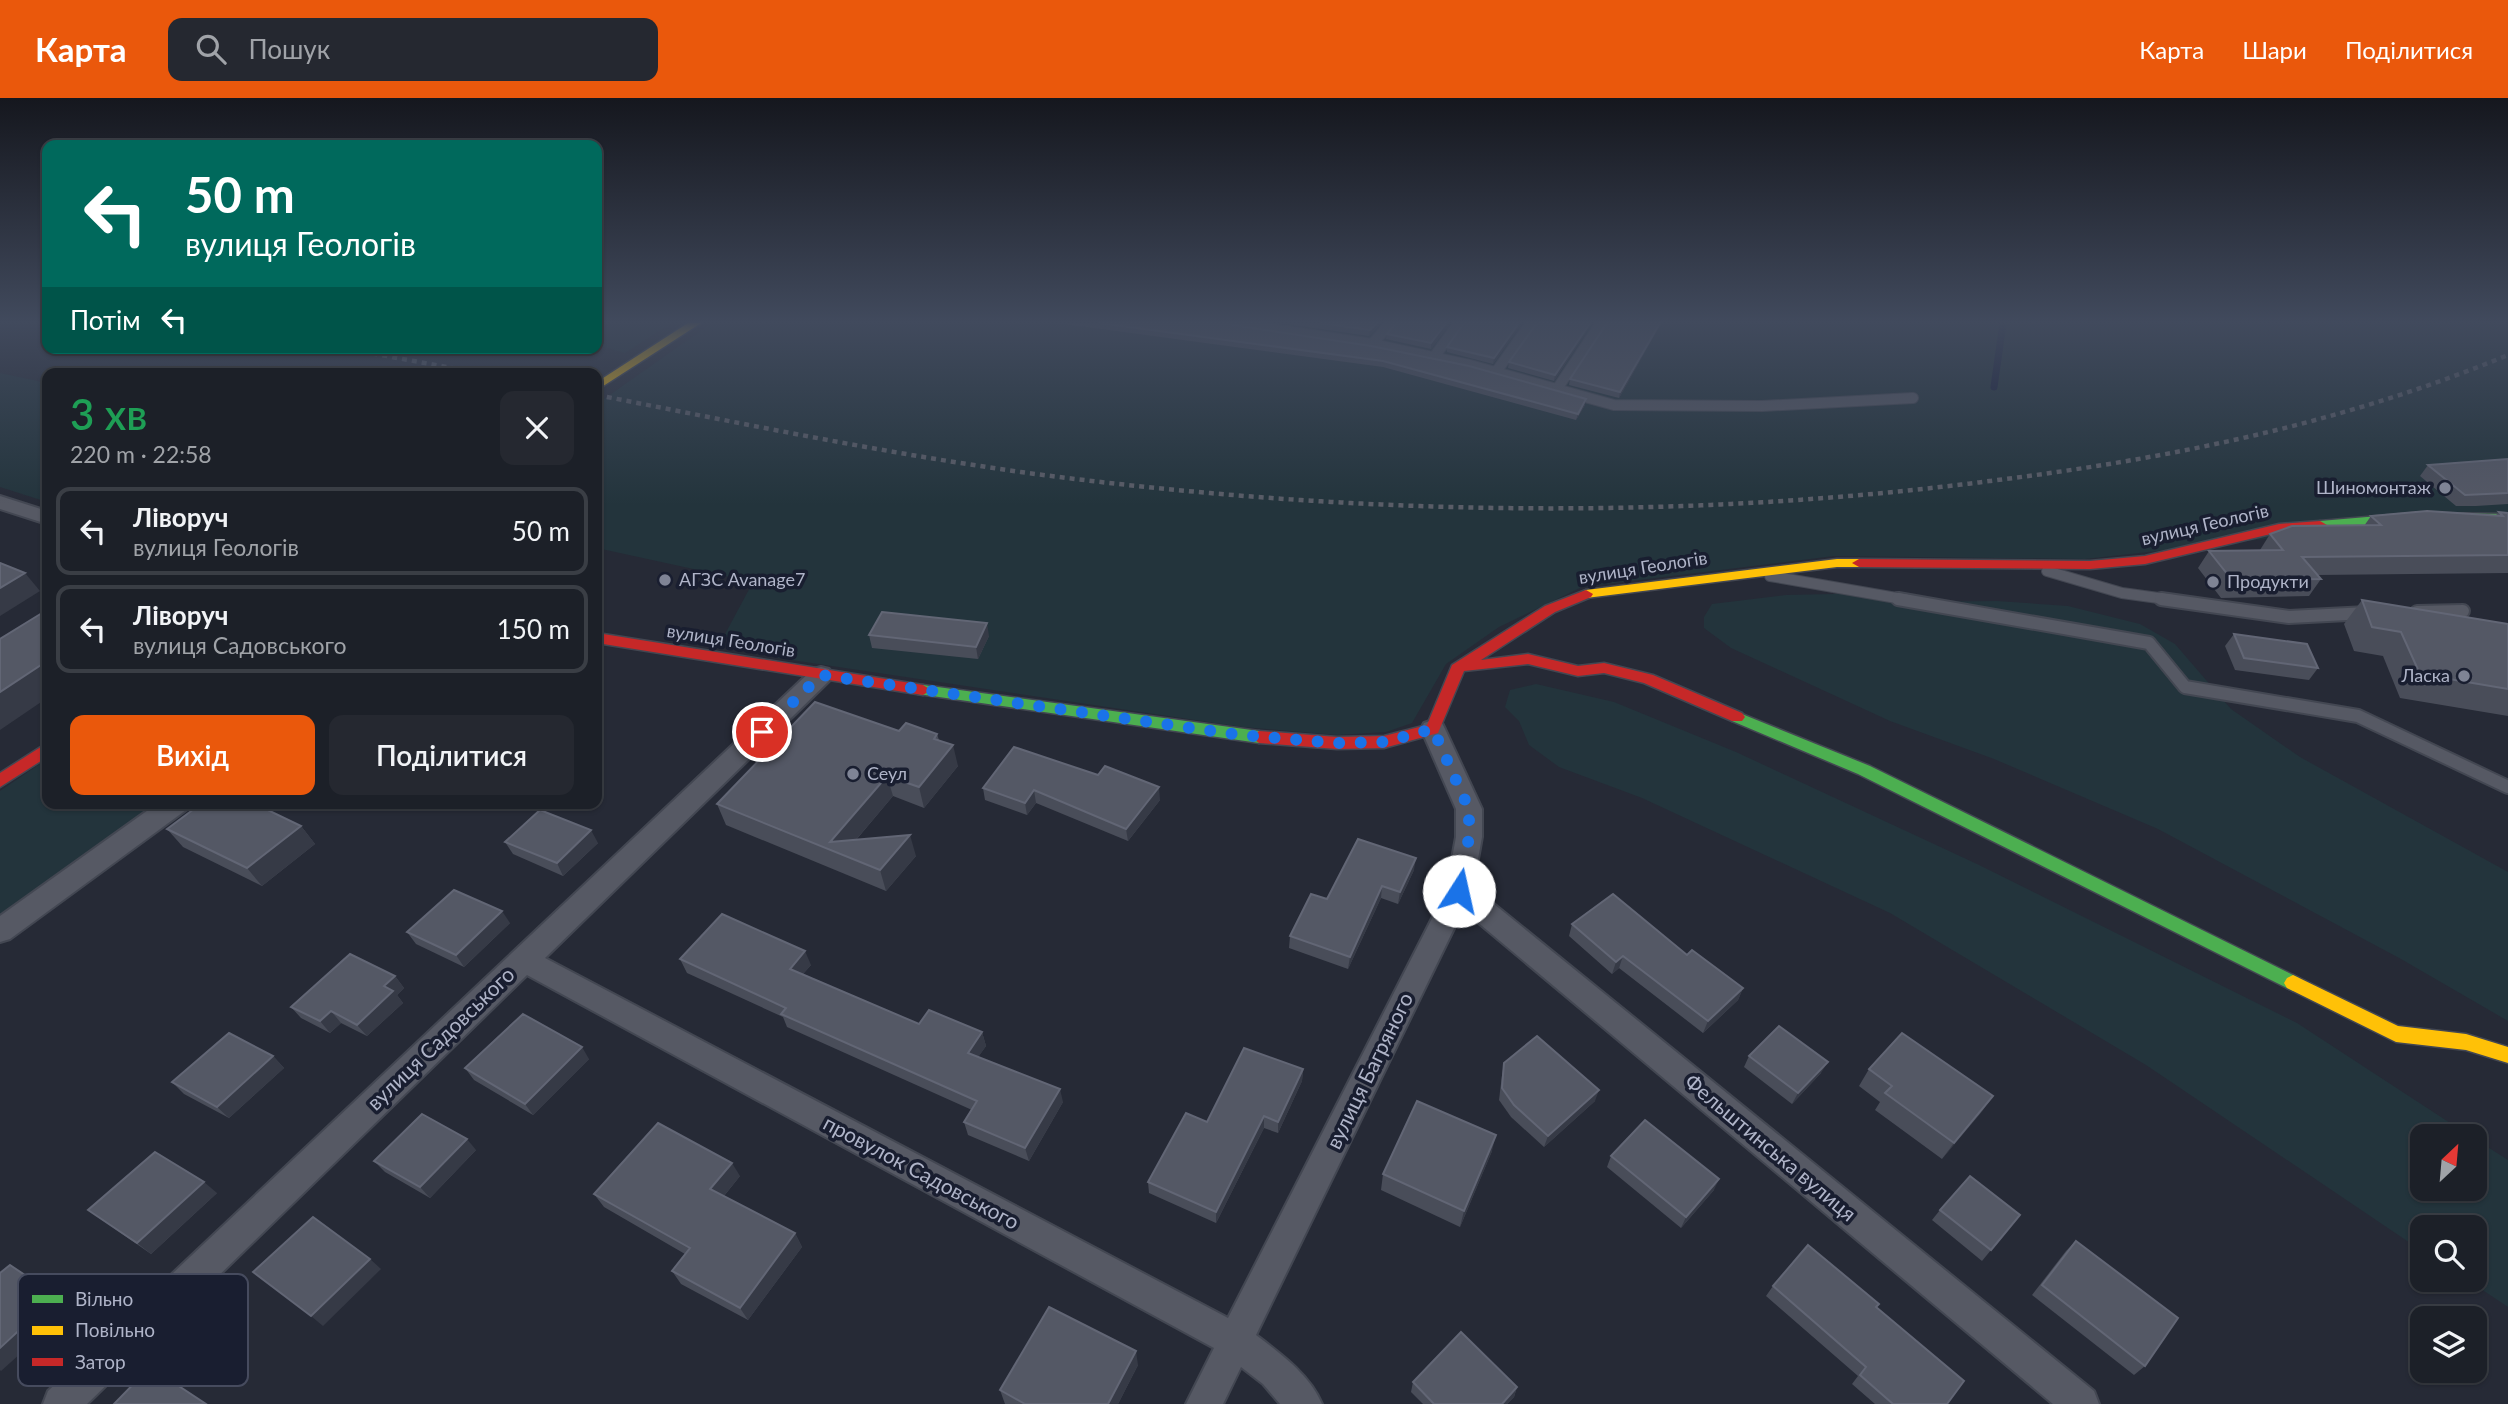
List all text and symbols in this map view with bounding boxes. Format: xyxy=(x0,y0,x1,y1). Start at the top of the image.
search box xyxy=(168,18,658,81)
text: Карта xyxy=(35,29,126,69)
icon: search xyxy=(192,30,230,68)
text: Пошук xyxy=(248,33,330,65)
text: Карта xyxy=(2139,35,2204,64)
text: Шари xyxy=(2242,35,2307,64)
text: Поділитися xyxy=(2345,35,2473,64)
text: 50 m xyxy=(185,165,295,223)
icon: left xyxy=(70,168,161,259)
text: вулиця Геологів xyxy=(185,224,416,263)
icon: left xyxy=(155,301,193,339)
text: Потім xyxy=(70,304,141,336)
text: 3 хв xyxy=(70,389,147,439)
button: close xyxy=(500,391,574,465)
text: 220 m · 22:58 xyxy=(70,440,212,468)
place label: Шиномонтаж xyxy=(2316,476,2431,498)
marker: Шиномонтаж xyxy=(2437,480,2453,496)
street label: вулиця Геологів xyxy=(2139,499,2271,549)
text: Ліворуч xyxy=(133,501,229,533)
icon: left xyxy=(74,512,112,550)
text: 50 m xyxy=(512,515,570,547)
text: вулиця Геологів xyxy=(133,533,299,561)
street label: вулиця Геологів xyxy=(1577,546,1709,588)
place label: АГЗС Avanage7 xyxy=(679,568,805,590)
place label: Продукти xyxy=(2227,570,2309,592)
marker: АГЗС Avanage7 xyxy=(657,572,673,588)
marker: Продукти xyxy=(2205,574,2221,590)
text: Ліворуч xyxy=(133,599,229,631)
icon: left xyxy=(74,610,112,648)
text: 150 m xyxy=(497,613,570,645)
street label: вулиця Геологів xyxy=(665,619,797,661)
text: вулиця Садовського xyxy=(133,631,346,659)
place label: Ласка xyxy=(2400,664,2450,686)
marker: Ласка xyxy=(2456,668,2472,684)
pin xyxy=(732,702,792,762)
icon: arrive xyxy=(743,713,781,751)
button: Вихід xyxy=(70,715,315,795)
button: Поділитися xyxy=(329,715,574,795)
place label: Сеул xyxy=(867,762,907,784)
marker: Сеул xyxy=(845,766,861,782)
position arrow xyxy=(1422,854,1496,928)
street label: вулиця Садовського xyxy=(361,961,519,1115)
street label: вулиця Багряного xyxy=(1320,988,1417,1153)
street label: Фельштинська вулиця xyxy=(1680,1068,1862,1226)
street label: провулок Садовського xyxy=(820,1109,1024,1234)
north arrow xyxy=(2410,1124,2487,1200)
map controls xyxy=(2410,1124,2487,1383)
button: search xyxy=(2410,1215,2487,1292)
legend xyxy=(18,1274,248,1386)
text: Вільно xyxy=(75,1287,133,1310)
button: layers xyxy=(2410,1306,2487,1383)
text: Повільно xyxy=(75,1318,155,1341)
text: Затор xyxy=(75,1350,126,1373)

